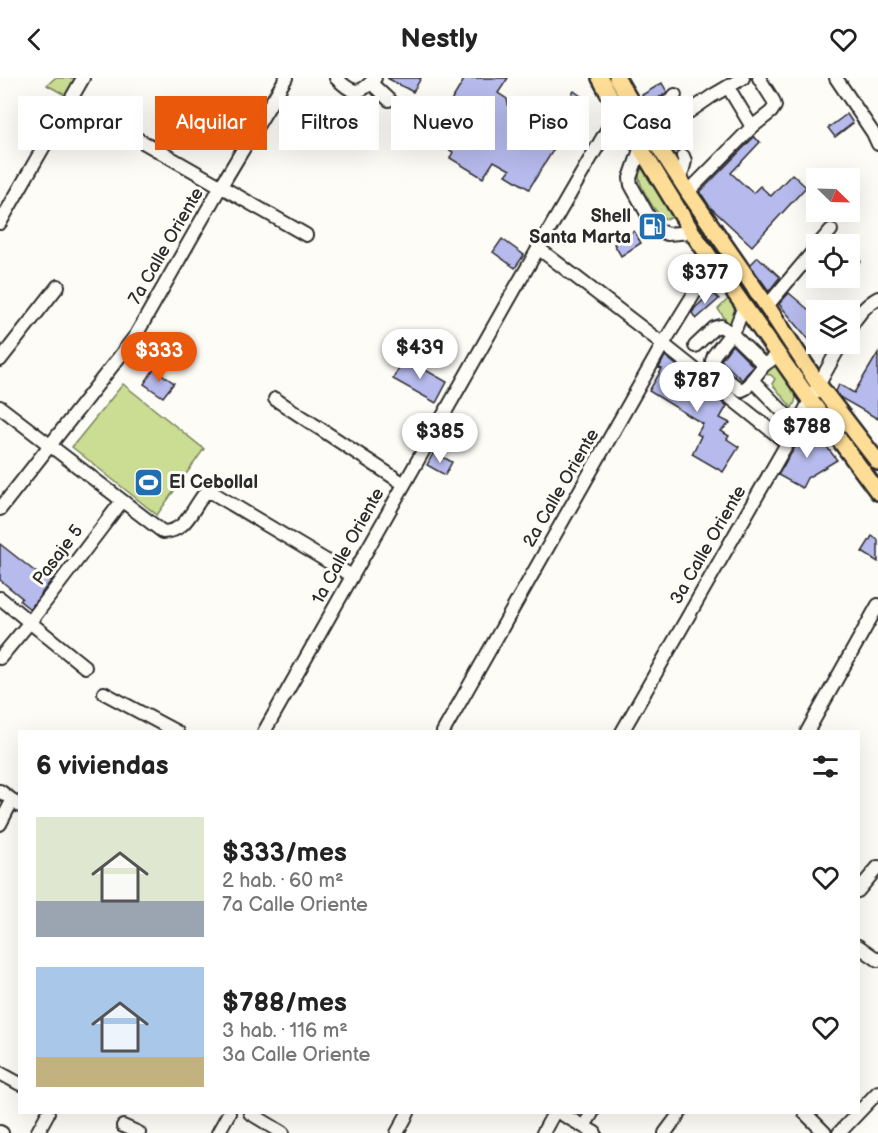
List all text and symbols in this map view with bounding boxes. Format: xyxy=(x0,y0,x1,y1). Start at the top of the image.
icon: back xyxy=(18,23,51,56)
text: Nestly xyxy=(400,23,478,55)
icon: heart xyxy=(827,23,860,56)
chip: Comprar xyxy=(18,96,143,150)
chip: Alquilar xyxy=(155,96,267,150)
chip: Filtros xyxy=(279,96,379,150)
chip: Nuevo xyxy=(391,96,495,150)
chip: Piso xyxy=(507,96,589,150)
chip: Casa xyxy=(601,96,693,150)
north arrow xyxy=(806,168,860,222)
map controls xyxy=(806,168,860,354)
street label: 7a Calle Oriente xyxy=(124,184,208,308)
place label: Shell Santa Marta xyxy=(529,206,631,248)
fuel station icon: Shell Santa Marta xyxy=(636,210,668,242)
button: locate xyxy=(806,234,860,288)
pin: $377 xyxy=(669,254,741,305)
text: $377 xyxy=(682,261,728,285)
button: layers xyxy=(806,300,860,354)
pin: $439 xyxy=(384,329,456,380)
pin: $333 xyxy=(123,332,195,383)
text: $439 xyxy=(396,336,444,360)
text: $333 xyxy=(135,339,183,363)
pin: $787 xyxy=(661,362,733,413)
text: $787 xyxy=(673,369,721,393)
pin: $788 xyxy=(771,408,843,459)
pin: $385 xyxy=(404,413,476,464)
text: $788 xyxy=(783,415,831,439)
text: $385 xyxy=(416,420,464,444)
street label: 2a Calle Oriente xyxy=(519,425,604,551)
sports icon: El Cebollal xyxy=(132,466,164,498)
place label: El Cebollal xyxy=(169,472,258,493)
street label: 3a Calle Oriente xyxy=(666,482,751,608)
street label: 1a Calle Oriente xyxy=(307,484,389,608)
street label: Pasaje 5 xyxy=(29,521,87,589)
icon: filters xyxy=(809,750,842,783)
text: 6 viviendas xyxy=(36,751,169,782)
text: $333/mes xyxy=(222,838,347,869)
icon: home xyxy=(84,841,156,913)
icon: heart xyxy=(809,861,842,894)
text: 2 hab. · 60 m² xyxy=(222,869,344,893)
text: 7a Calle Oriente xyxy=(222,893,368,917)
text: $788/mes xyxy=(222,988,347,1019)
icon: home xyxy=(84,991,156,1063)
icon: heart xyxy=(809,1011,842,1044)
text: 3 hab. · 116 m² xyxy=(222,1019,348,1043)
text: 3a Calle Oriente xyxy=(222,1043,370,1067)

